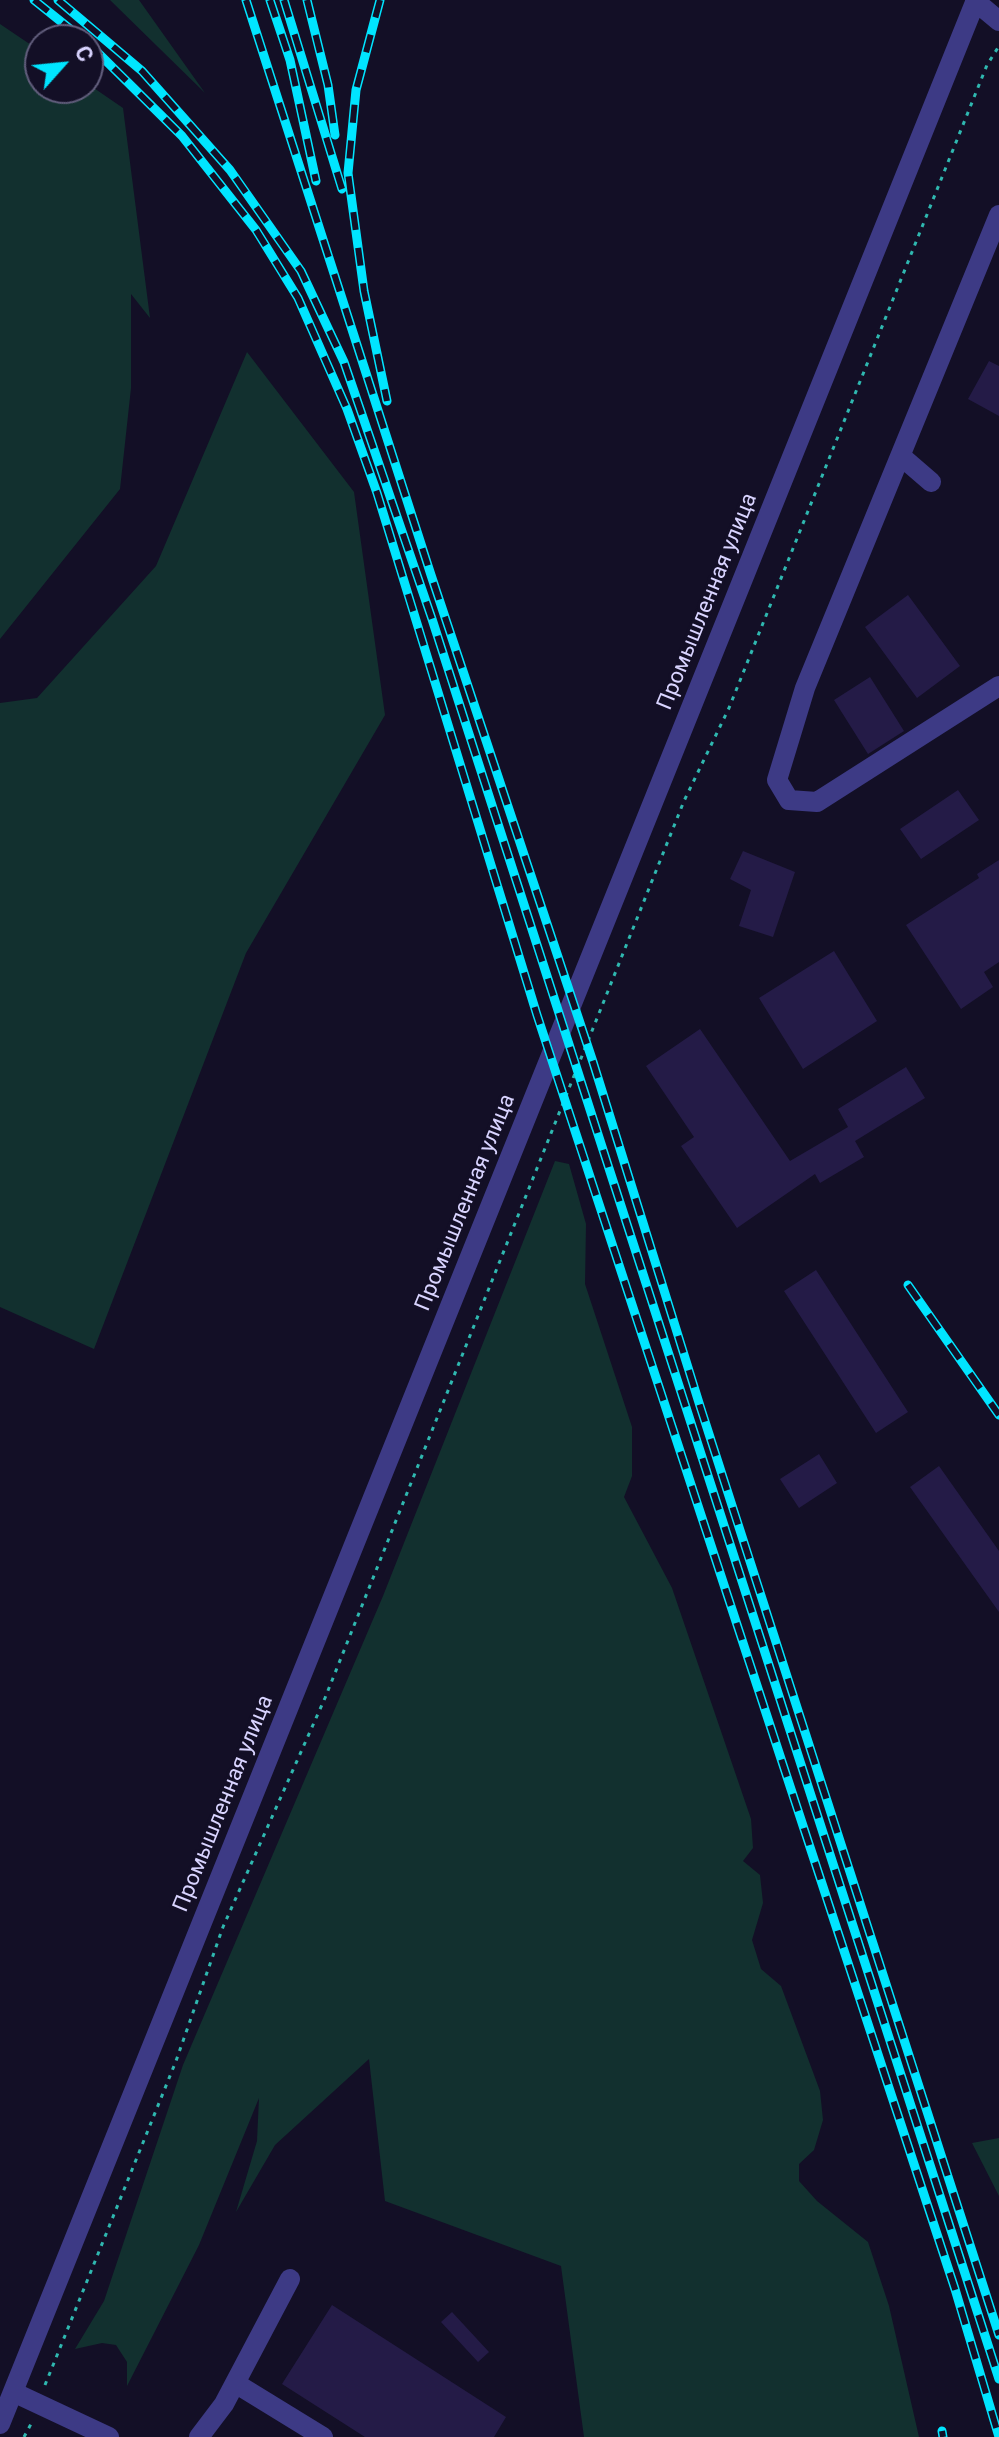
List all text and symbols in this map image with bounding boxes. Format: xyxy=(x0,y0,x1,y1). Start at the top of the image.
north arrow xyxy=(24,24,104,104)
text: С xyxy=(70,42,98,66)
street label: Промышленная улица xyxy=(652,490,764,714)
street label: Промышленная улица xyxy=(410,1091,522,1315)
street label: Промышленная улица xyxy=(168,1692,280,1916)

